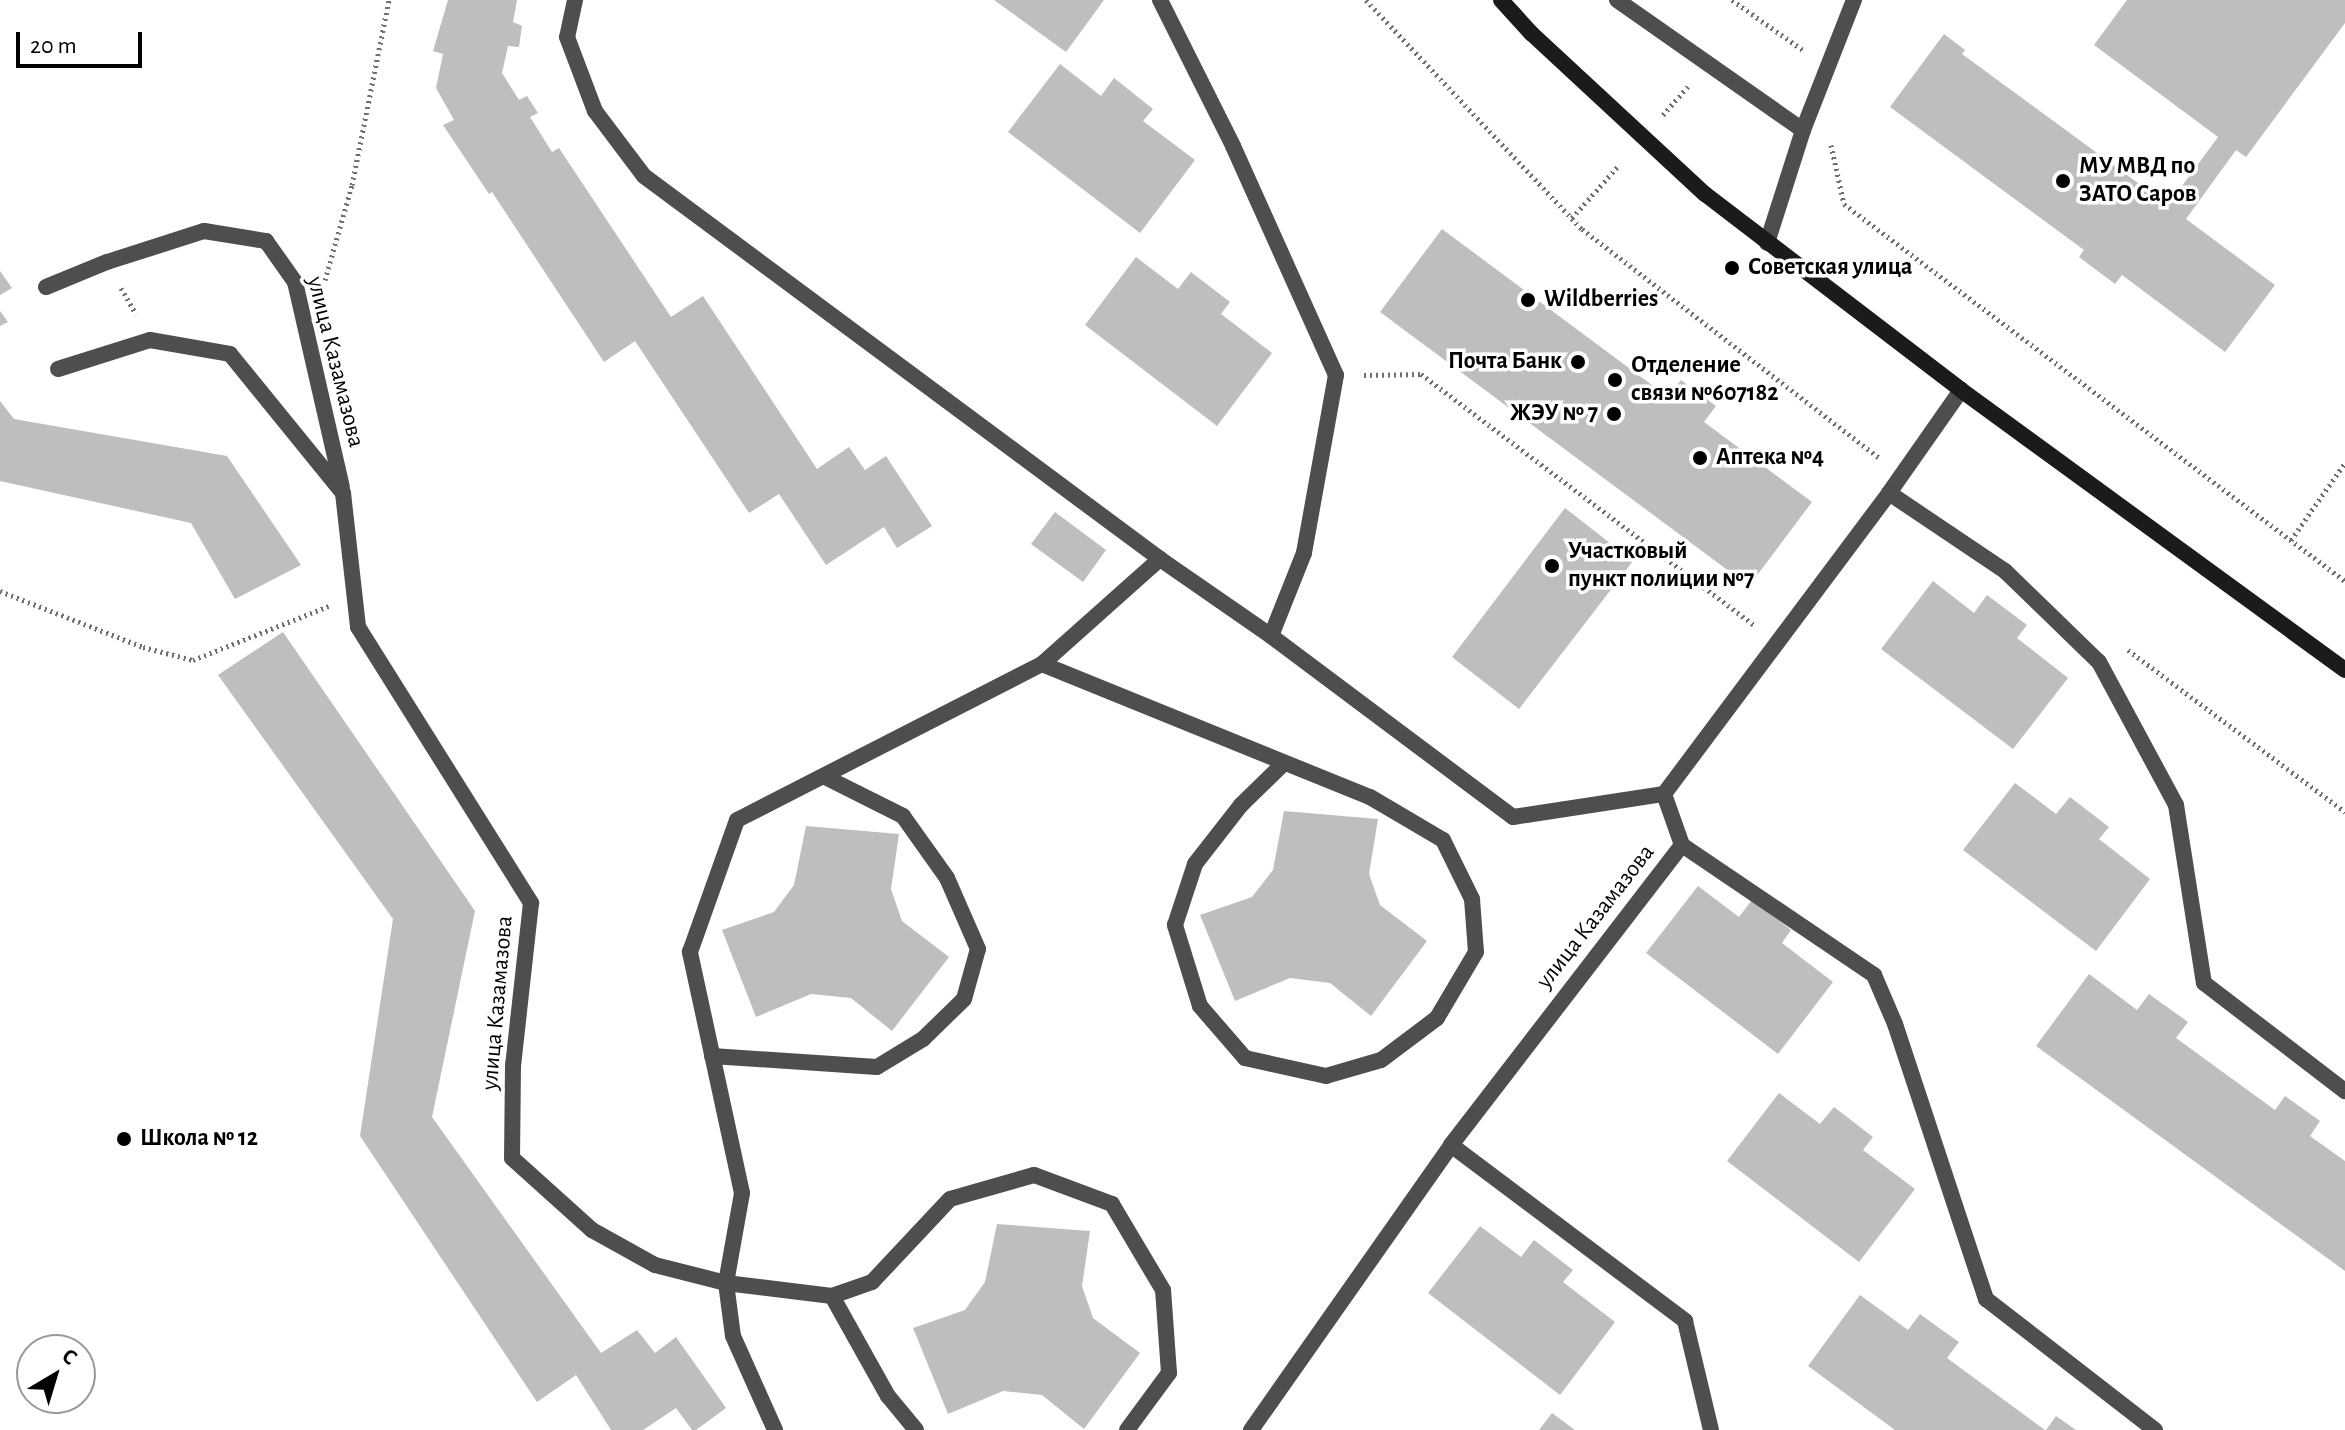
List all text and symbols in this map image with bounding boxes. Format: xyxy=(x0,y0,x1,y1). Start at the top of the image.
scale bar xyxy=(20,16,146,66)
text: 20 m xyxy=(30,34,77,58)
place label: МУ МВД по ЗАТО Саров xyxy=(2079,153,2196,209)
marker: МУ МВД по ЗАТО Саров xyxy=(2054,172,2072,190)
place label: Советская улица xyxy=(1748,254,1912,282)
marker: Советская улица xyxy=(1723,259,1741,277)
street label: улица Казамазова xyxy=(300,274,370,450)
place label: Wildberries xyxy=(1544,286,1658,314)
marker: Wildberries xyxy=(1519,291,1537,309)
place label: Почта Банк xyxy=(1448,348,1562,376)
place label: Отделение связи №607182 xyxy=(1631,352,1779,408)
marker: Почта Банк xyxy=(1569,353,1587,371)
marker: Отделение связи №607182 xyxy=(1606,371,1624,389)
place label: ЖЭУ № 7 xyxy=(1510,400,1598,428)
marker: ЖЭУ № 7 xyxy=(1605,405,1623,423)
place label: Аптека №4 xyxy=(1716,444,1824,472)
marker: Аптека №4 xyxy=(1691,449,1709,467)
place label: Участковый пункт полиции №7 xyxy=(1568,538,1754,594)
marker: Участковый пункт полиции №7 xyxy=(1543,557,1561,575)
street label: улица Казамазова xyxy=(1531,839,1661,995)
street label: улица Казамазова xyxy=(476,915,520,1091)
place label: Школа № 12 xyxy=(140,1125,258,1153)
marker: Школа № 12 xyxy=(115,1130,133,1148)
north arrow xyxy=(16,1334,96,1414)
text: С xyxy=(58,1344,81,1369)

